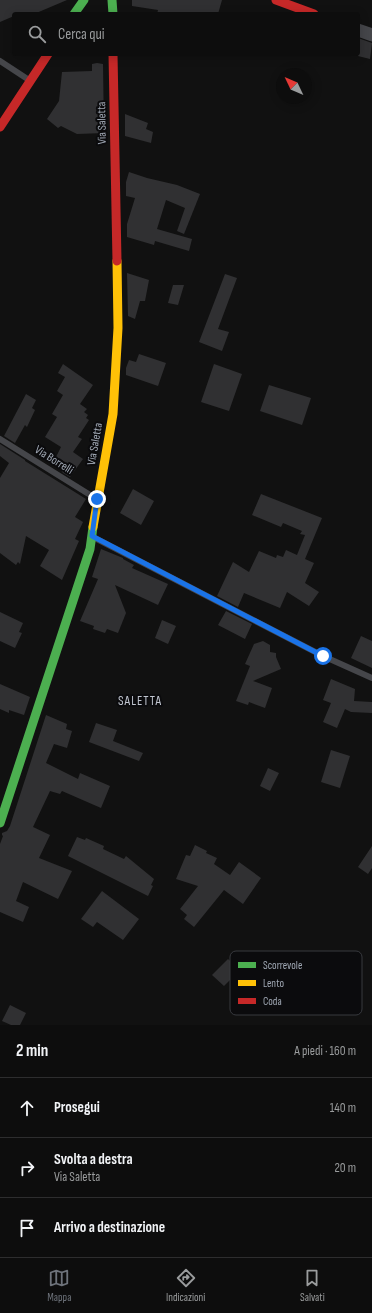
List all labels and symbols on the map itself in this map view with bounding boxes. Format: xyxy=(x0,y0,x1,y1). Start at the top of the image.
north arrow xyxy=(276,68,312,104)
street label: Via Saletta xyxy=(94,101,110,145)
street label: Via Saletta xyxy=(84,421,106,466)
street label: Via Borrelli xyxy=(32,442,76,478)
route end xyxy=(88,490,106,508)
route start xyxy=(314,647,332,665)
district label: SALETTA xyxy=(118,693,162,709)
legend xyxy=(230,951,362,1015)
text: Scorrevole xyxy=(263,959,302,972)
text: Lento xyxy=(263,977,284,990)
text: Coda xyxy=(263,995,282,1008)

